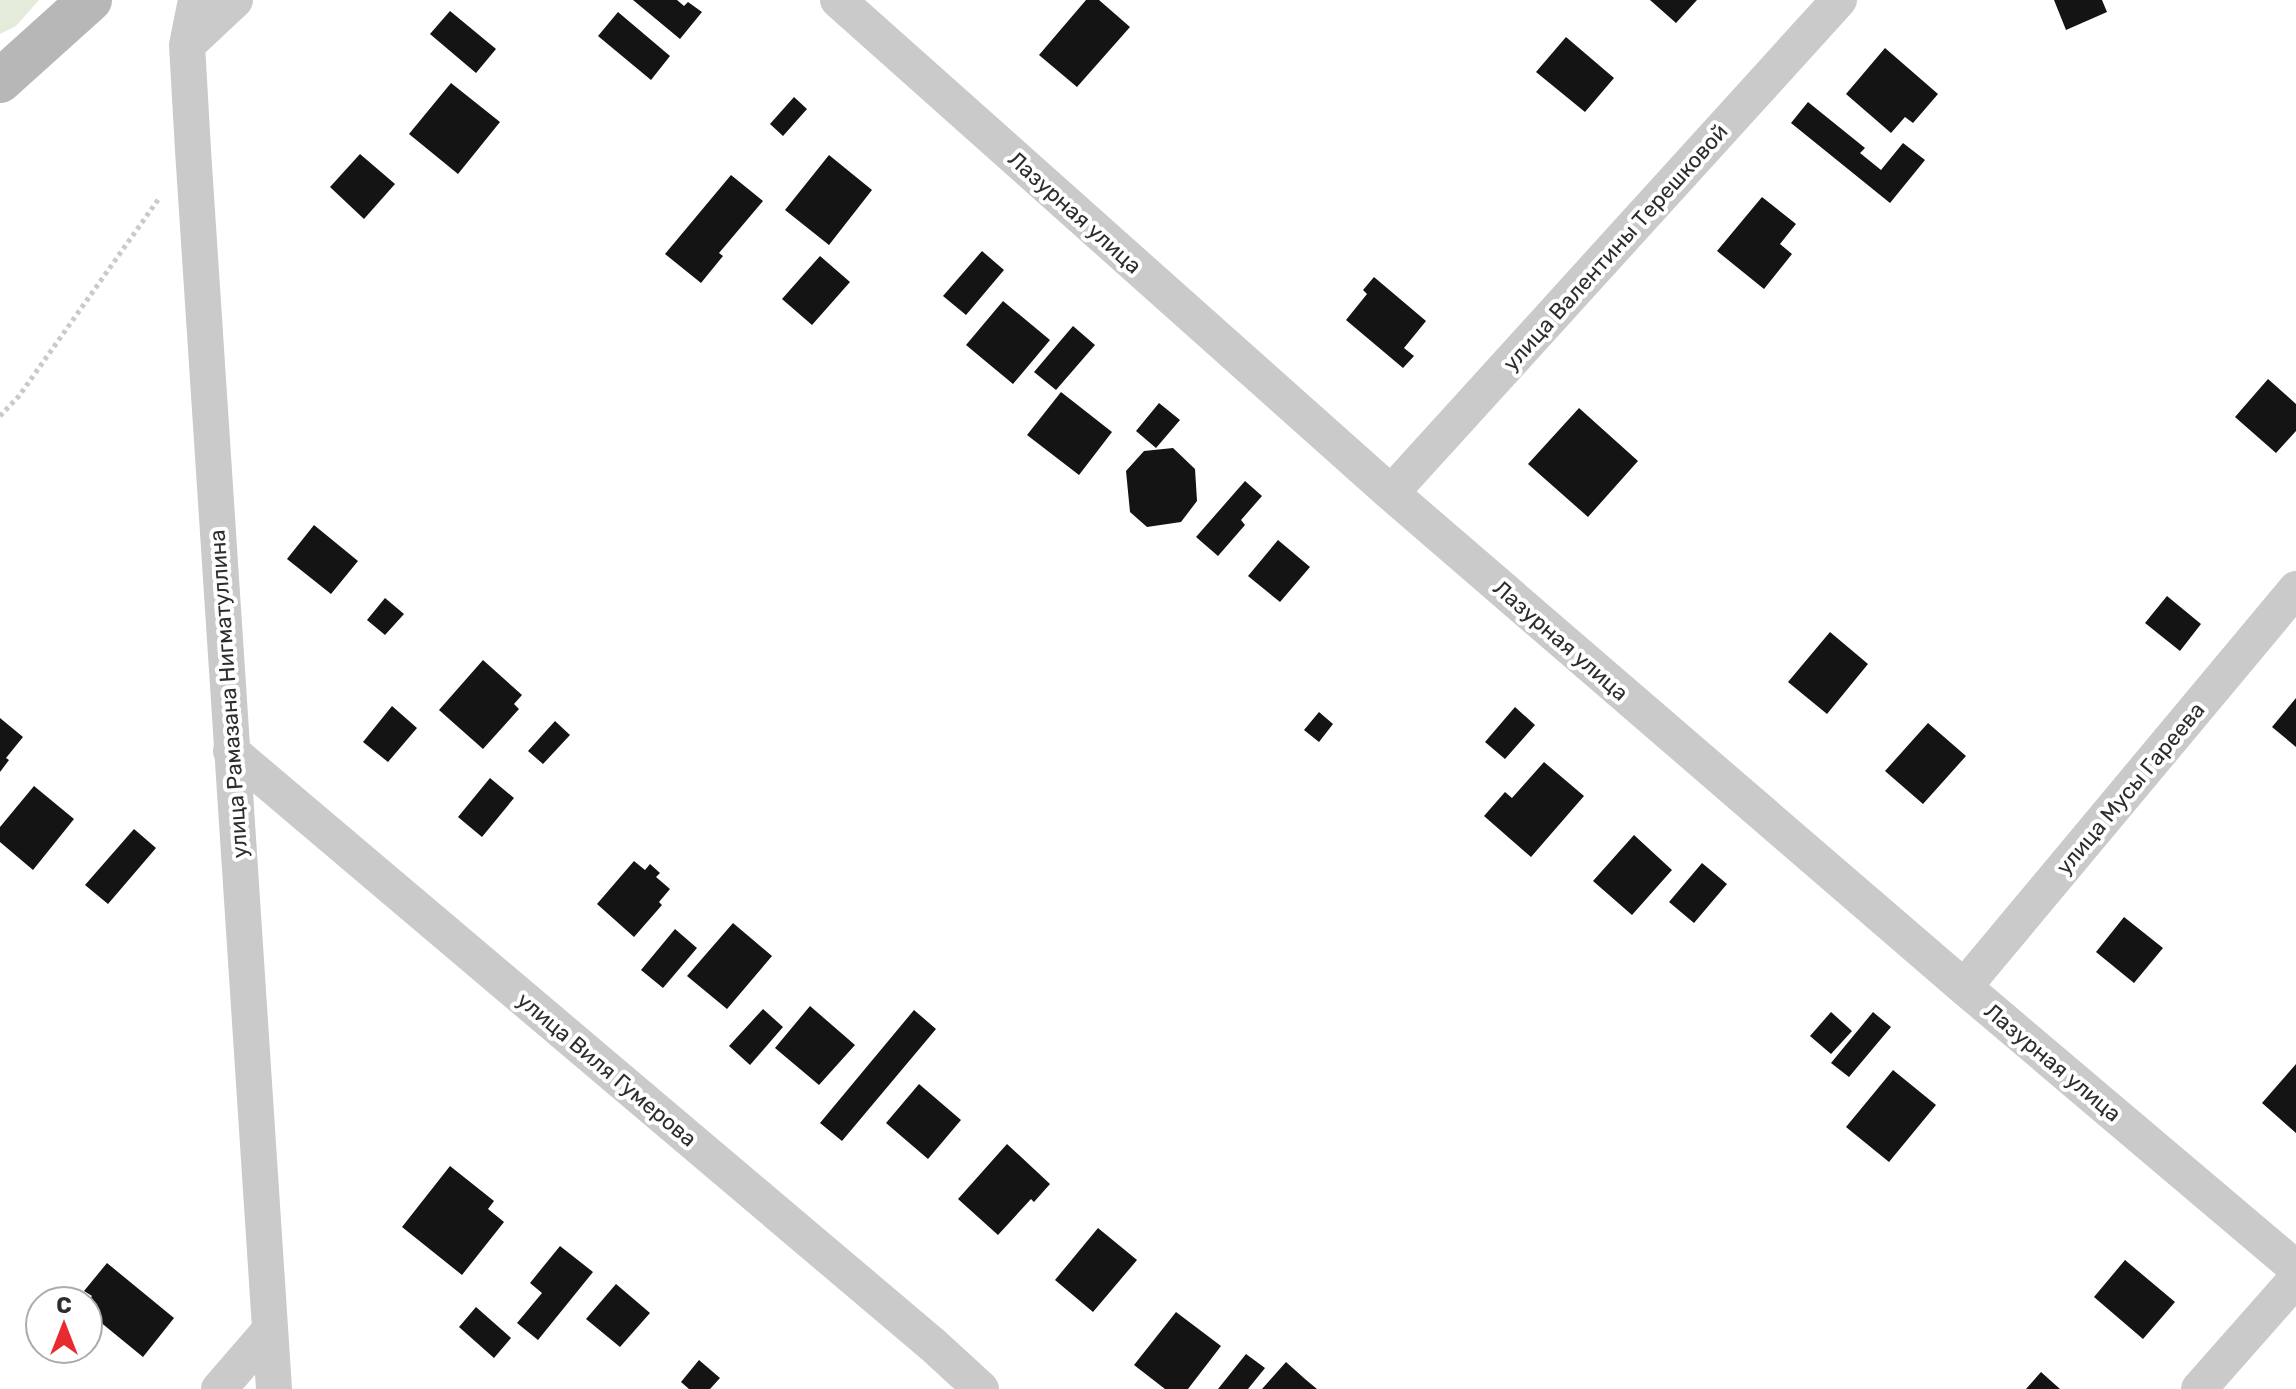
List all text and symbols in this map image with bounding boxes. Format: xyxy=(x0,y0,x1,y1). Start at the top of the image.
street label: улица Валентины Терешковой xyxy=(1497,118,1733,376)
street label: Лазурная улица xyxy=(1002,145,1147,279)
street label: улица Рамазана Нигматуллина xyxy=(204,529,253,859)
street label: Лазурная улица xyxy=(1488,574,1634,706)
street label: улица Мусы Гареева xyxy=(2050,697,2210,880)
street label: улица Виля Гумерова xyxy=(511,986,702,1152)
street label: Лазурная улица xyxy=(1979,997,2127,1127)
north arrow xyxy=(24,1285,104,1365)
text: С xyxy=(56,1292,72,1319)

